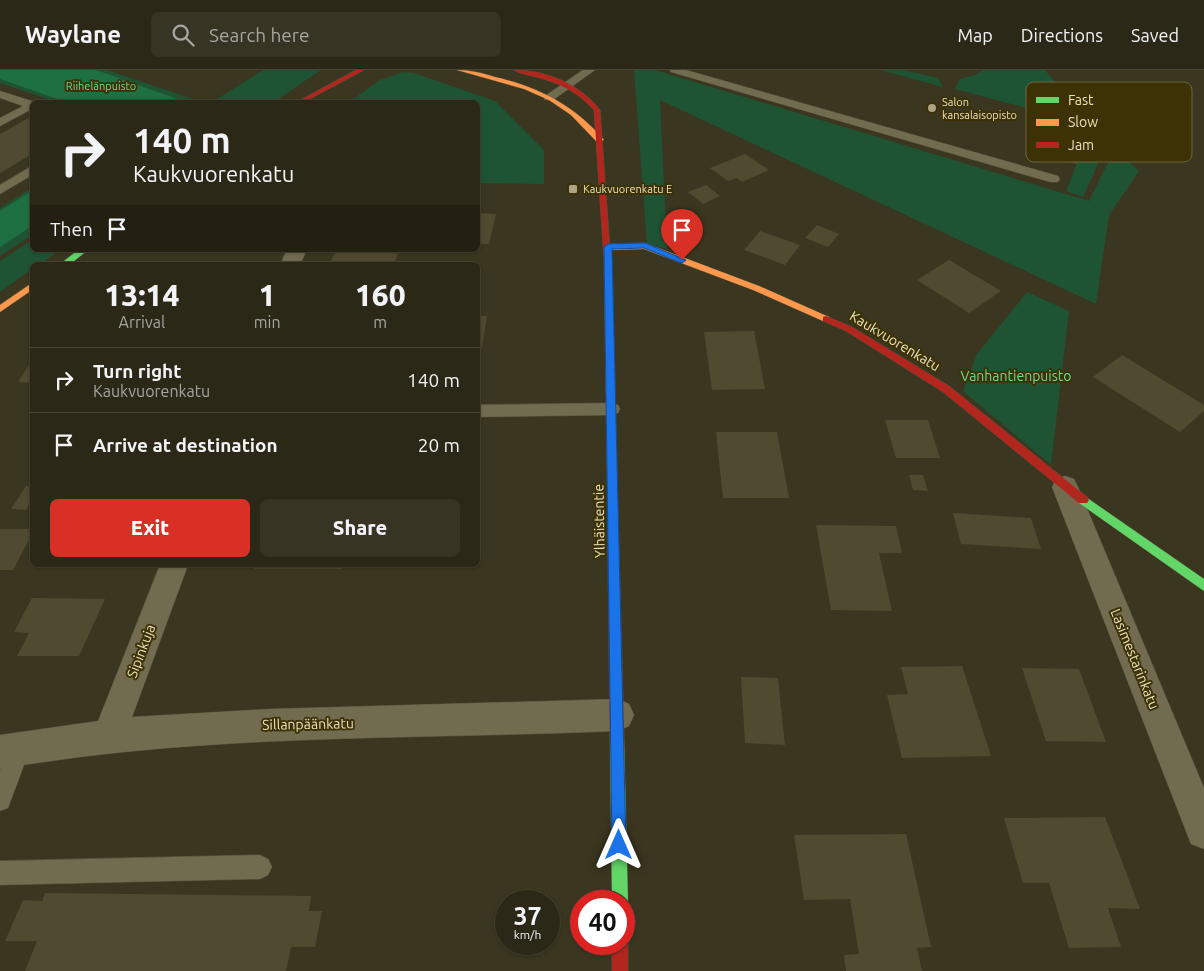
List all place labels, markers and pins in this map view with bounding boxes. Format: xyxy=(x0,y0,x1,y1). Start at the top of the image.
place label: Salon kansalaisopisto xyxy=(942,96,1017,121)
marker: Salon kansalaisopisto xyxy=(926,102,938,114)
marker: Kaukvuorenkatu E xyxy=(567,183,579,195)
place label: Kaukvuorenkatu E xyxy=(583,183,672,195)
pin xyxy=(661,209,703,260)

